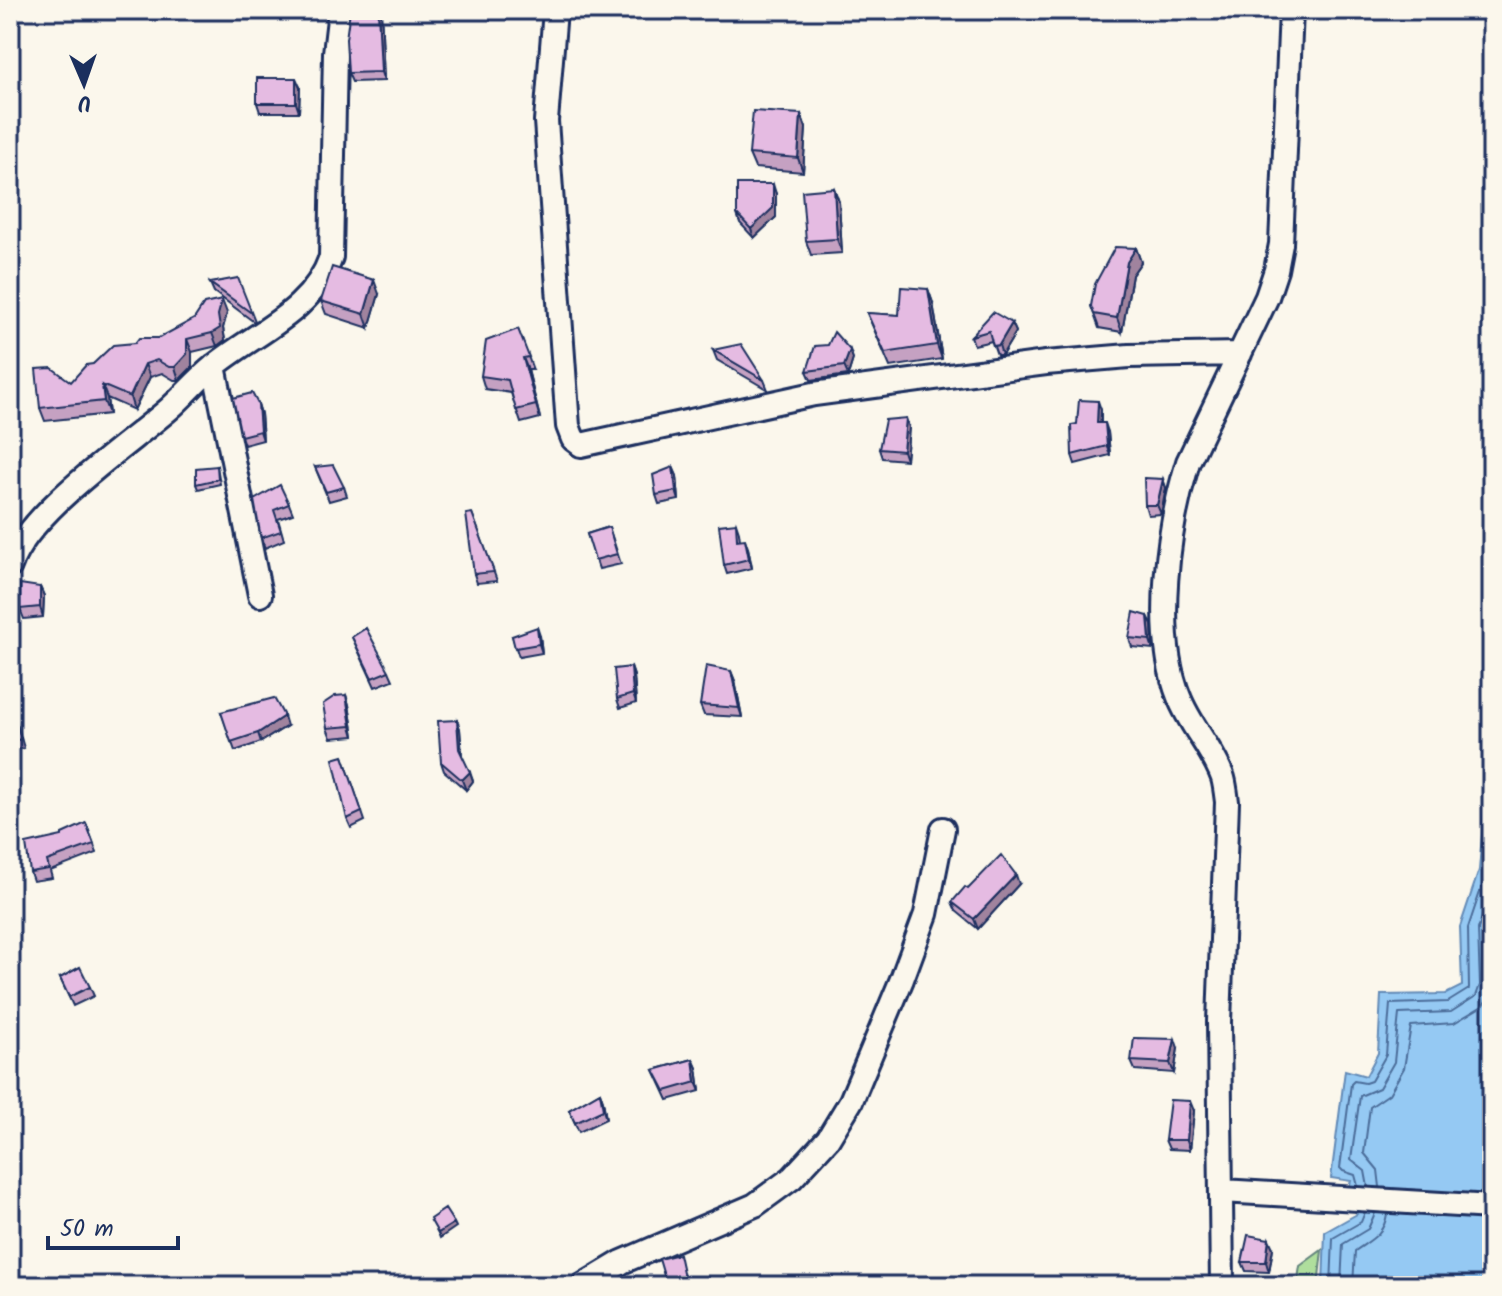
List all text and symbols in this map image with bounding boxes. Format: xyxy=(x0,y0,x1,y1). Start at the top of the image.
north arrow xyxy=(44,44,124,124)
text: U xyxy=(77,84,92,119)
scale bar xyxy=(48,1200,178,1250)
text: 50 m xyxy=(60,1210,114,1249)

